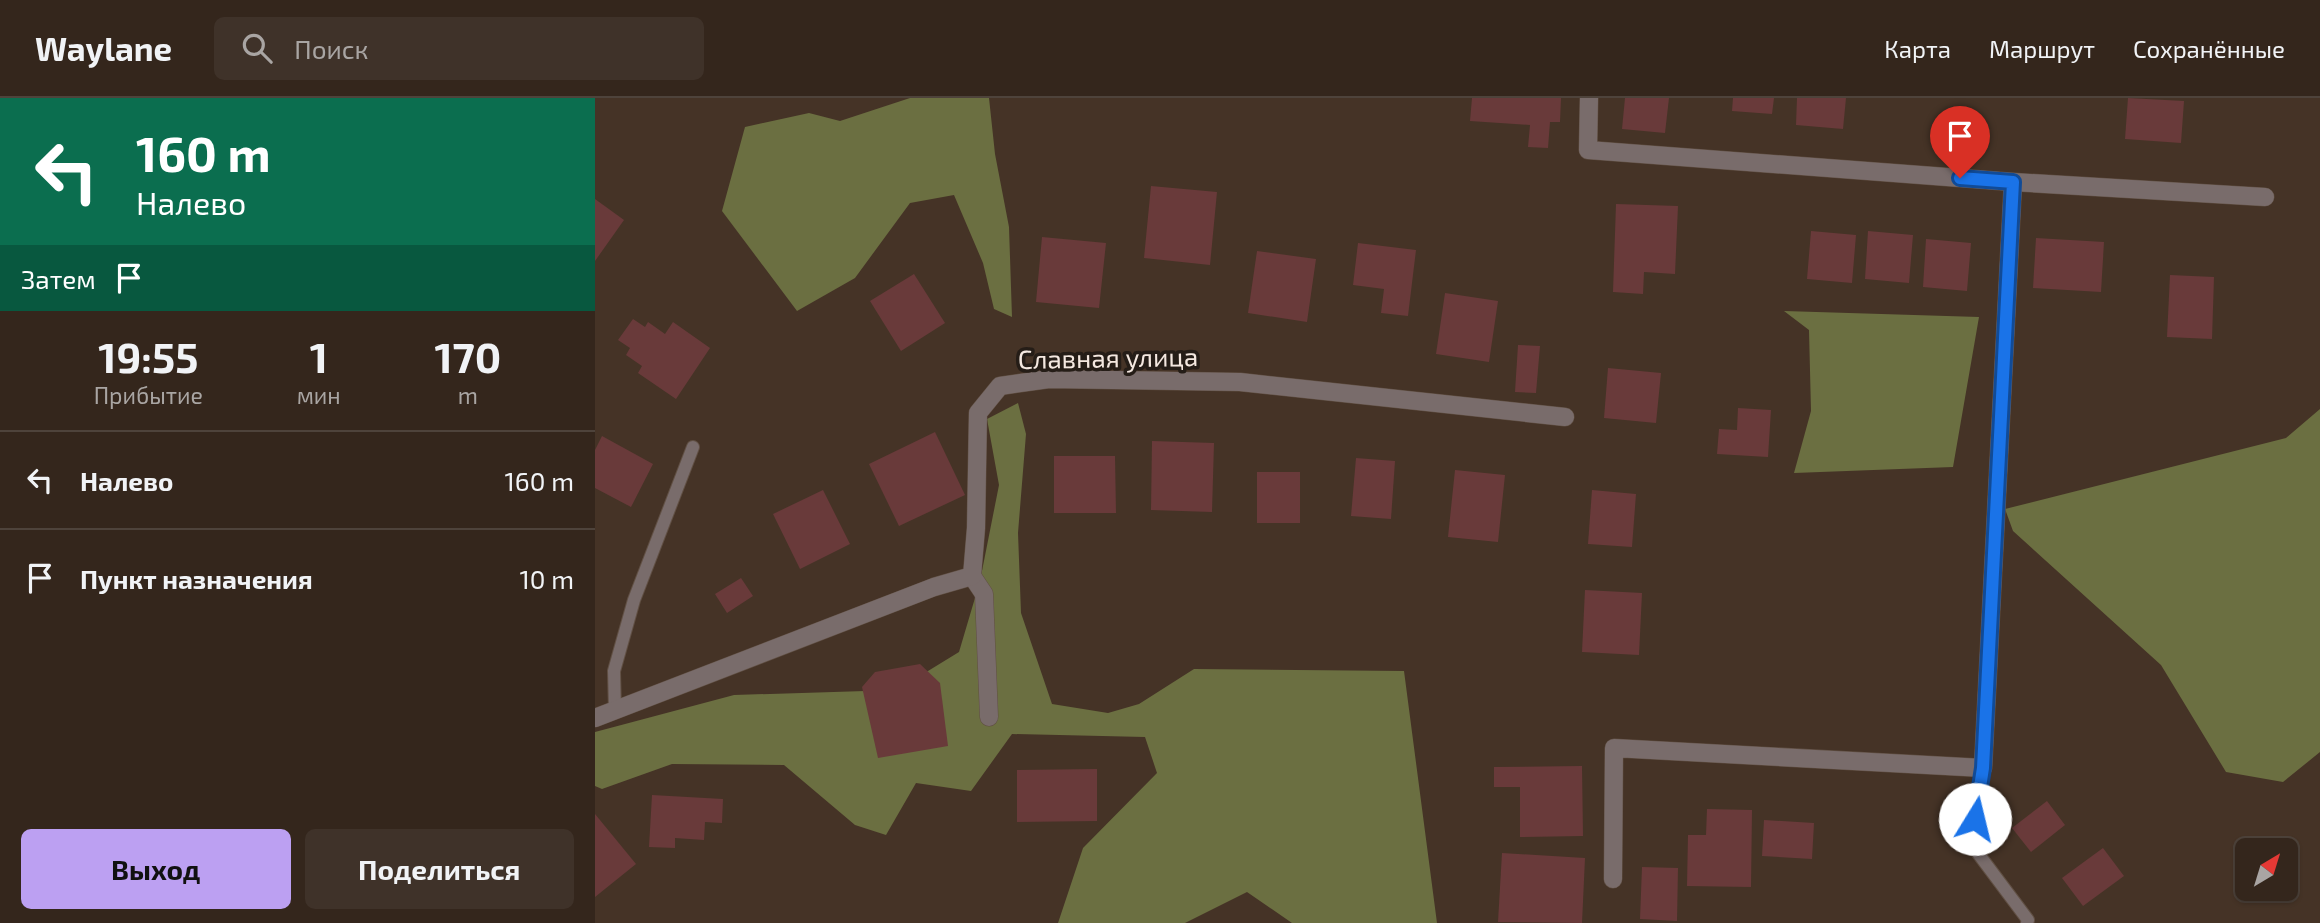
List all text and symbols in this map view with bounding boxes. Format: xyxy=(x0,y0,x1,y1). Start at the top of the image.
search box xyxy=(214,17,704,80)
text: Waylane xyxy=(35,28,172,68)
icon: search xyxy=(238,29,276,67)
text: Поиск xyxy=(294,33,368,64)
text: Карта xyxy=(1884,34,1951,63)
text: Маршрут xyxy=(1989,34,2095,63)
text: Сохранённые xyxy=(2133,34,2285,63)
pin xyxy=(1930,106,1990,178)
icon: arrive xyxy=(1941,117,1979,155)
text: 160 m xyxy=(136,123,271,182)
icon: left xyxy=(21,126,112,217)
text: Налево xyxy=(136,183,246,221)
icon: arrive xyxy=(110,259,148,297)
text: Затем xyxy=(21,263,96,294)
text: 19:55 xyxy=(98,331,198,381)
text: 1 xyxy=(310,331,328,381)
text: 170 xyxy=(434,331,501,381)
street label: Славная улица xyxy=(1018,340,1198,375)
text: Прибытие xyxy=(94,381,203,409)
text: мин xyxy=(297,381,341,409)
text: m xyxy=(458,381,478,409)
icon: left xyxy=(21,461,59,499)
text: Налево xyxy=(80,465,173,496)
text: 160 m xyxy=(505,465,574,496)
icon: arrive xyxy=(21,559,59,597)
text: Пункт назначения xyxy=(80,563,313,594)
text: 10 m xyxy=(519,563,574,594)
position arrow xyxy=(1938,782,2012,856)
button: Выход xyxy=(21,829,291,909)
button: Поделиться xyxy=(305,829,574,909)
north arrow xyxy=(2235,838,2298,901)
map controls xyxy=(2235,838,2298,901)

